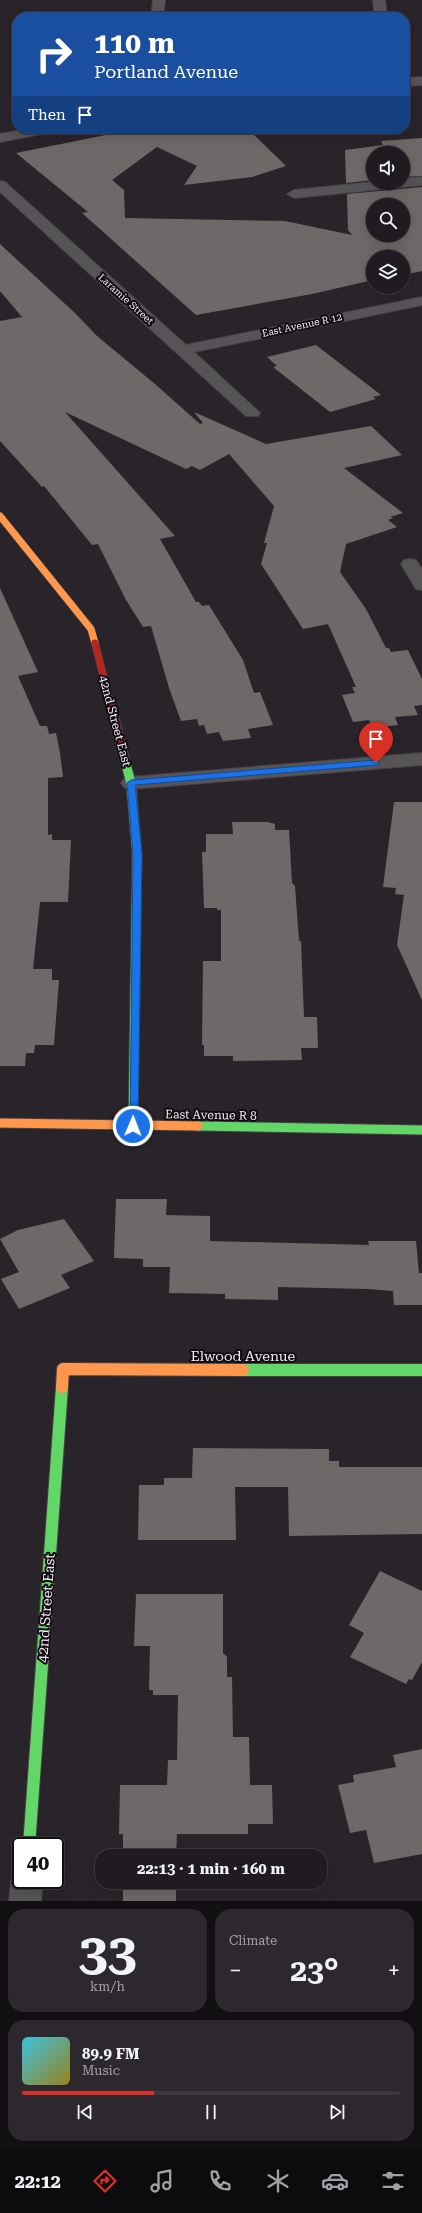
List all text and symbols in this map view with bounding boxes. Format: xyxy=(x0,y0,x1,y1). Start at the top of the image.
text: 110 m xyxy=(94,27,175,60)
icon: right xyxy=(28,28,80,80)
text: Portland Avenue xyxy=(94,61,238,82)
icon: arrive xyxy=(74,104,96,126)
text: Then xyxy=(28,106,66,124)
map controls xyxy=(366,146,410,294)
button: sound xyxy=(366,146,410,190)
button: search xyxy=(366,198,410,242)
button: layers xyxy=(366,250,410,294)
street label: Laramie Street xyxy=(96,271,156,327)
street label: East Avenue R 12 xyxy=(261,311,344,339)
street label: 42nd Street East xyxy=(96,674,134,769)
pin xyxy=(359,722,393,763)
icon: arrive xyxy=(365,728,387,750)
position arrow xyxy=(112,1105,154,1147)
street label: East Avenue R 8 xyxy=(165,1107,257,1123)
street label: Elwood Avenue xyxy=(191,1348,296,1364)
street label: 42nd Street East xyxy=(34,1553,58,1663)
speed limit sign: 40 xyxy=(12,1837,64,1889)
text: 22:13 · 1 min · 160 m xyxy=(137,1860,285,1878)
text: 33 xyxy=(78,1922,137,1983)
text: Climate xyxy=(229,1933,277,1948)
text: 23° xyxy=(290,1953,339,1988)
text: − xyxy=(229,1958,241,1983)
text: + xyxy=(388,1958,400,1983)
text: km/h xyxy=(90,1979,125,1994)
text: 89.9 FM xyxy=(82,2045,139,2063)
text: Music xyxy=(82,2063,120,2078)
icon: previous xyxy=(74,2101,96,2123)
icon: pause xyxy=(200,2101,222,2123)
icon: next xyxy=(326,2101,348,2123)
icon: directions xyxy=(91,2167,119,2195)
icon: music xyxy=(148,2167,176,2195)
icon: phone xyxy=(206,2167,234,2195)
icon: climate xyxy=(264,2167,292,2195)
icon: car xyxy=(321,2167,349,2195)
icon: filters xyxy=(379,2167,407,2195)
text: 22:12 xyxy=(15,2171,61,2192)

